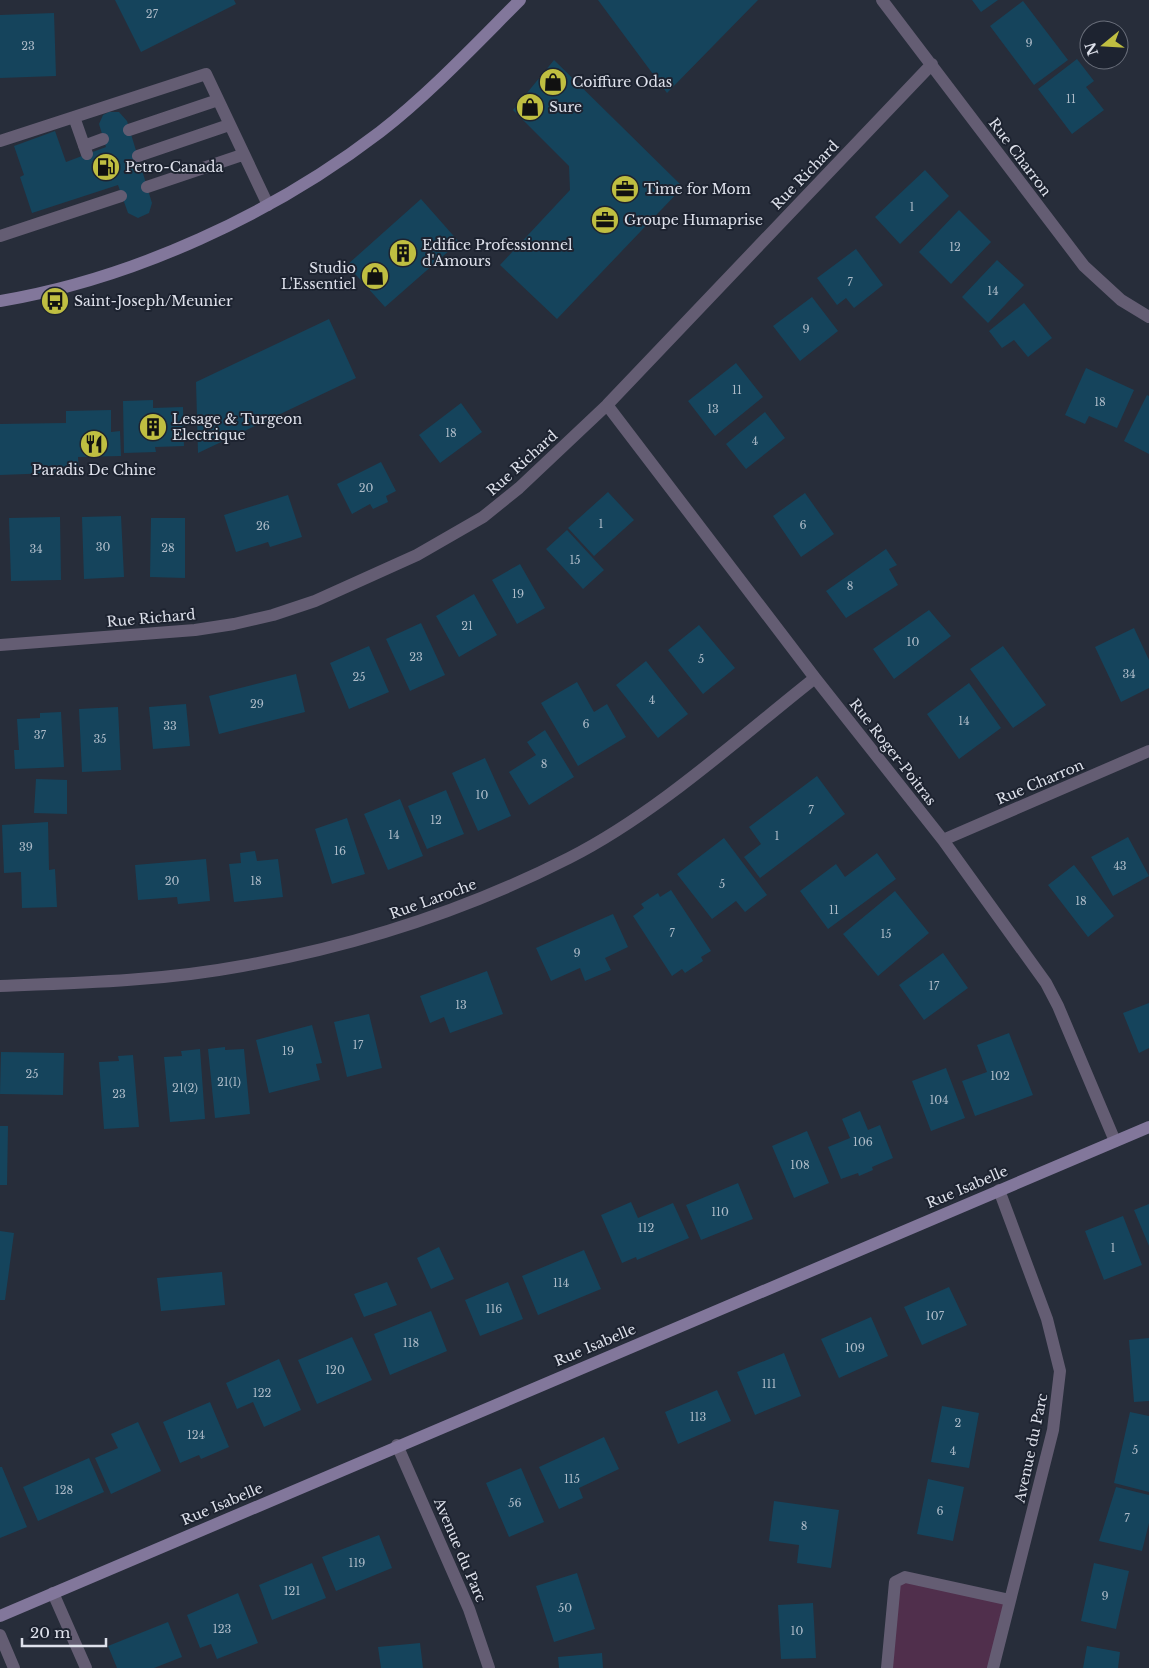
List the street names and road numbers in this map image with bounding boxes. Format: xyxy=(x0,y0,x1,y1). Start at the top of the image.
street label: Rue Charron xyxy=(985,114,1055,200)
street label: Rue Richard xyxy=(768,136,843,213)
street label: Rue Richard xyxy=(483,426,562,500)
street label: Rue Richard xyxy=(106,605,197,631)
street label: Rue Roger-Poitras xyxy=(846,695,940,809)
street label: Rue Charron xyxy=(994,755,1087,808)
street label: Rue Laroche xyxy=(387,875,479,923)
street label: Rue Isabelle xyxy=(924,1162,1010,1212)
street label: Rue Isabelle xyxy=(552,1320,638,1370)
street label: Avenue du Parc xyxy=(1010,1391,1051,1505)
street label: Rue Isabelle xyxy=(179,1479,265,1529)
street label: Avenue du Parc xyxy=(430,1494,490,1605)

